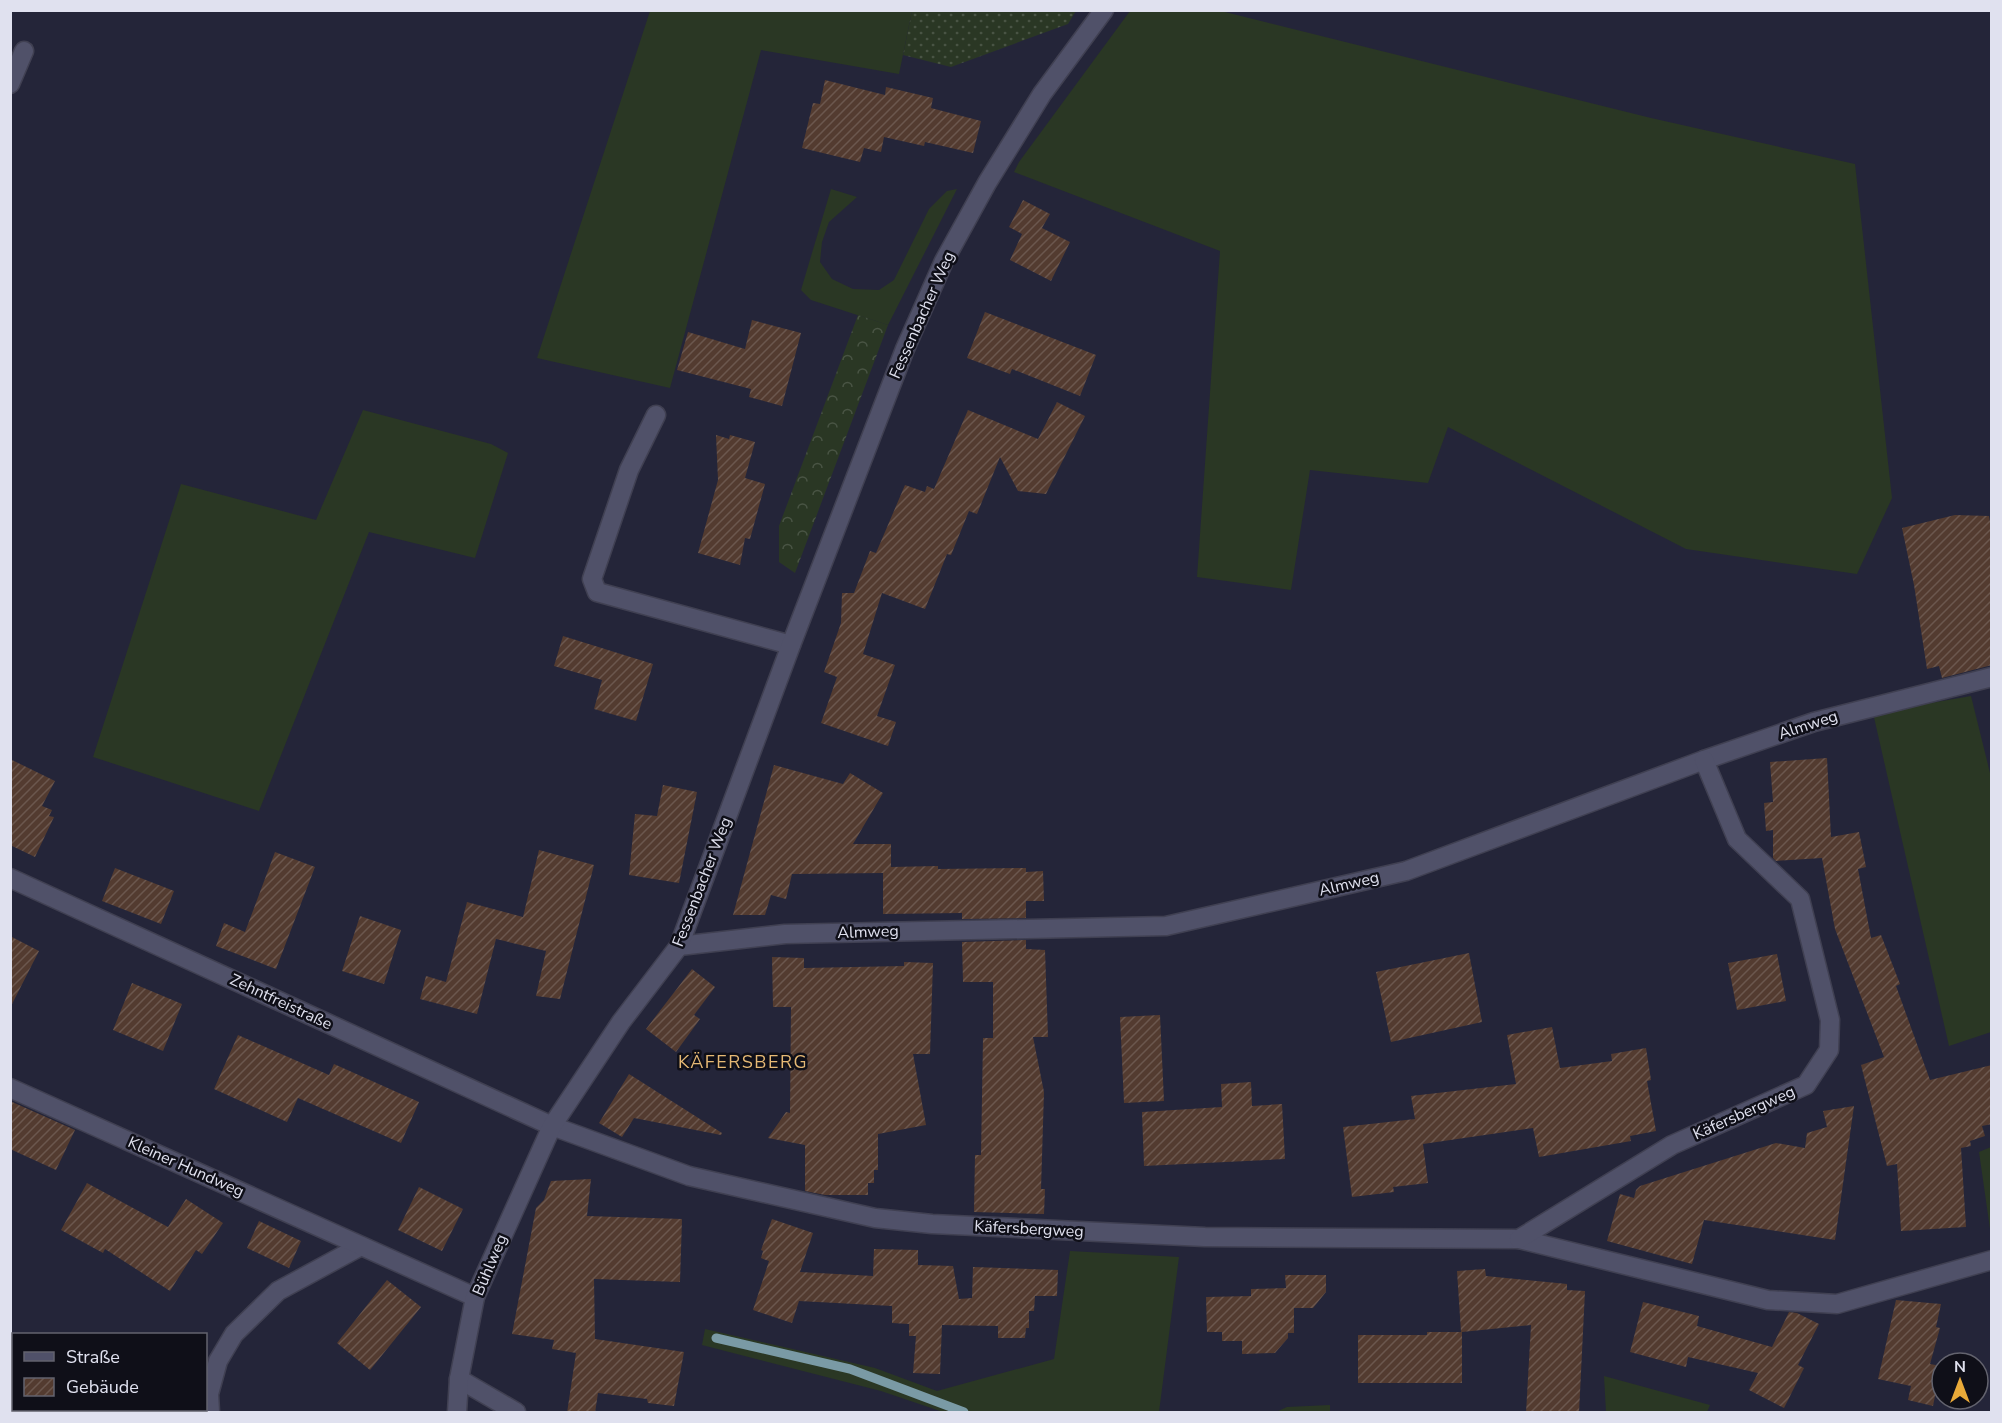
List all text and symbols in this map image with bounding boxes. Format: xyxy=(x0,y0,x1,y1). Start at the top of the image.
street label: Fessenbacher Weg xyxy=(884,248,960,382)
street label: Almweg xyxy=(1775,705,1841,745)
street label: Fessenbacher Weg xyxy=(667,814,737,950)
street label: Almweg xyxy=(1317,866,1381,902)
street label: Almweg xyxy=(837,920,899,944)
street label: Zehntfreistraße xyxy=(226,969,336,1035)
district label: KÄFERSBERG xyxy=(678,1050,808,1074)
street label: Käfersbergweg xyxy=(1690,1081,1798,1145)
street label: Kleiner Hundweg xyxy=(124,1132,248,1202)
street label: Käfersbergweg xyxy=(974,1215,1084,1243)
street label: Bühlweg xyxy=(467,1231,513,1299)
legend xyxy=(12,1333,207,1411)
text: Straße xyxy=(66,1345,120,1369)
north arrow xyxy=(1930,1351,1990,1411)
text: N xyxy=(1954,1356,1966,1378)
text: Gebäude xyxy=(66,1375,139,1399)

